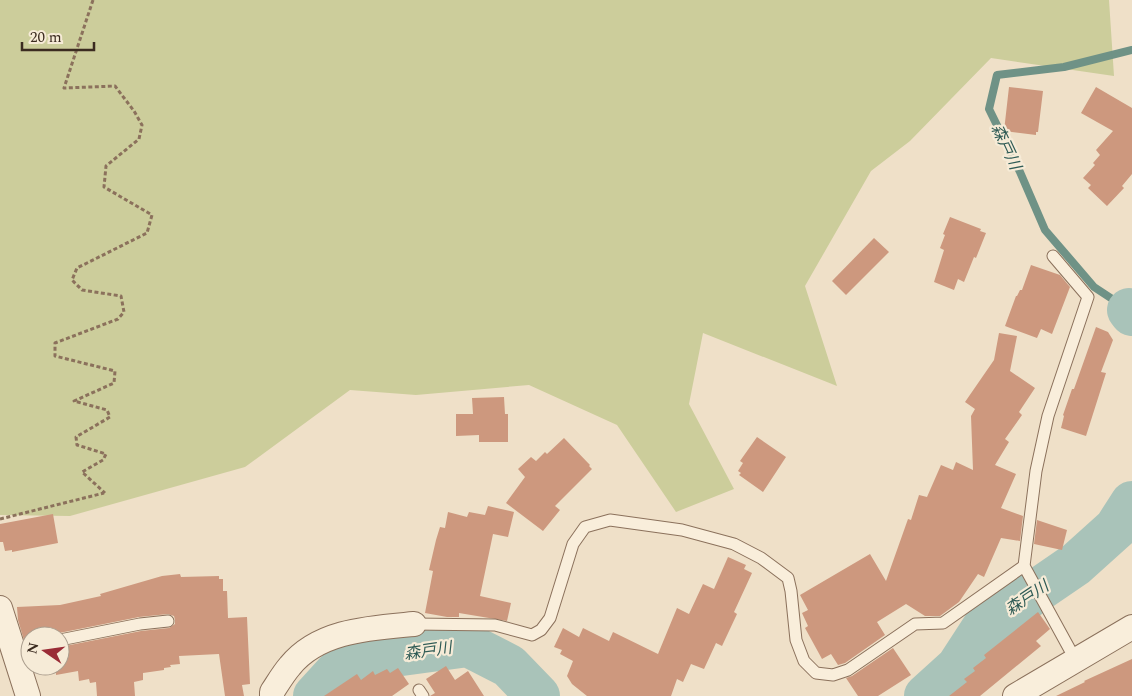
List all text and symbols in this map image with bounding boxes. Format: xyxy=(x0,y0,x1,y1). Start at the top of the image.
scale bar xyxy=(22,20,95,52)
text: 20 m xyxy=(30,26,62,49)
water label: 森戸川 xyxy=(985,120,1028,176)
water label: 森戸川 xyxy=(1000,574,1055,621)
north arrow xyxy=(20,626,70,676)
water label: 森戸川 xyxy=(403,635,455,666)
text: N xyxy=(21,640,44,656)

